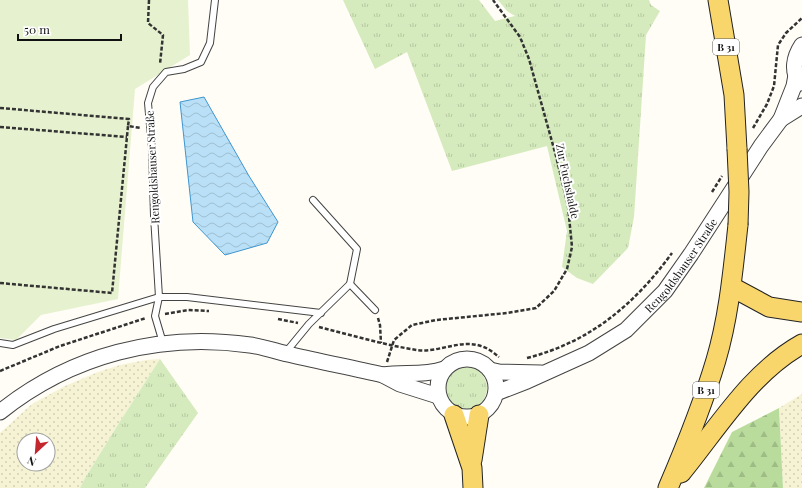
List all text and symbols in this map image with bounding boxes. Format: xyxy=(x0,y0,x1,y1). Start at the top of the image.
scale bar xyxy=(18,16,121,42)
text: 50 m xyxy=(24,21,50,37)
road number: B 31 xyxy=(713,39,739,55)
street label: Rengoldshauser Straße xyxy=(142,109,162,224)
street label: Zur Fuchshalde xyxy=(553,142,583,220)
street label: Rengoldshauser Straße xyxy=(641,215,720,315)
road number: B 31 xyxy=(693,382,719,398)
north arrow xyxy=(16,432,56,472)
text: N xyxy=(24,453,38,470)

